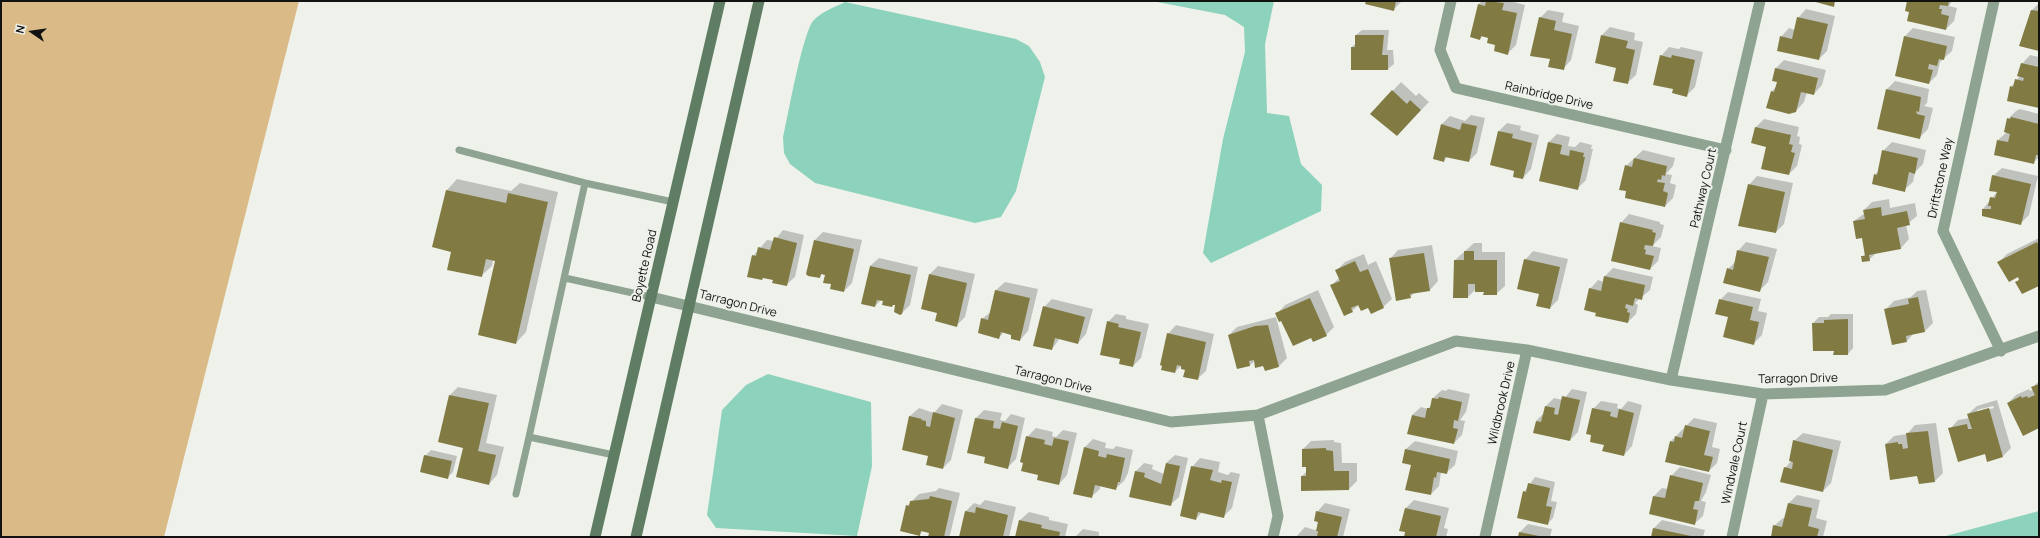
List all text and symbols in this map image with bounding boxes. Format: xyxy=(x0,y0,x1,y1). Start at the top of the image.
north arrow xyxy=(12,12,52,52)
text: N xyxy=(12,24,28,35)
street label: Rainbridge Drive xyxy=(1503,79,1595,113)
street label: Driftstone Way xyxy=(1925,136,1957,220)
street label: Pathway Court xyxy=(1688,147,1720,229)
street label: Boyette Road xyxy=(630,228,660,304)
street label: Tarragon Drive xyxy=(698,287,778,321)
street label: Wildbrook Drive xyxy=(1485,360,1519,446)
street label: Tarragon Drive xyxy=(1013,363,1093,397)
street label: Tarragon Drive xyxy=(1758,371,1838,387)
street label: Windvale Court xyxy=(1719,420,1751,506)

